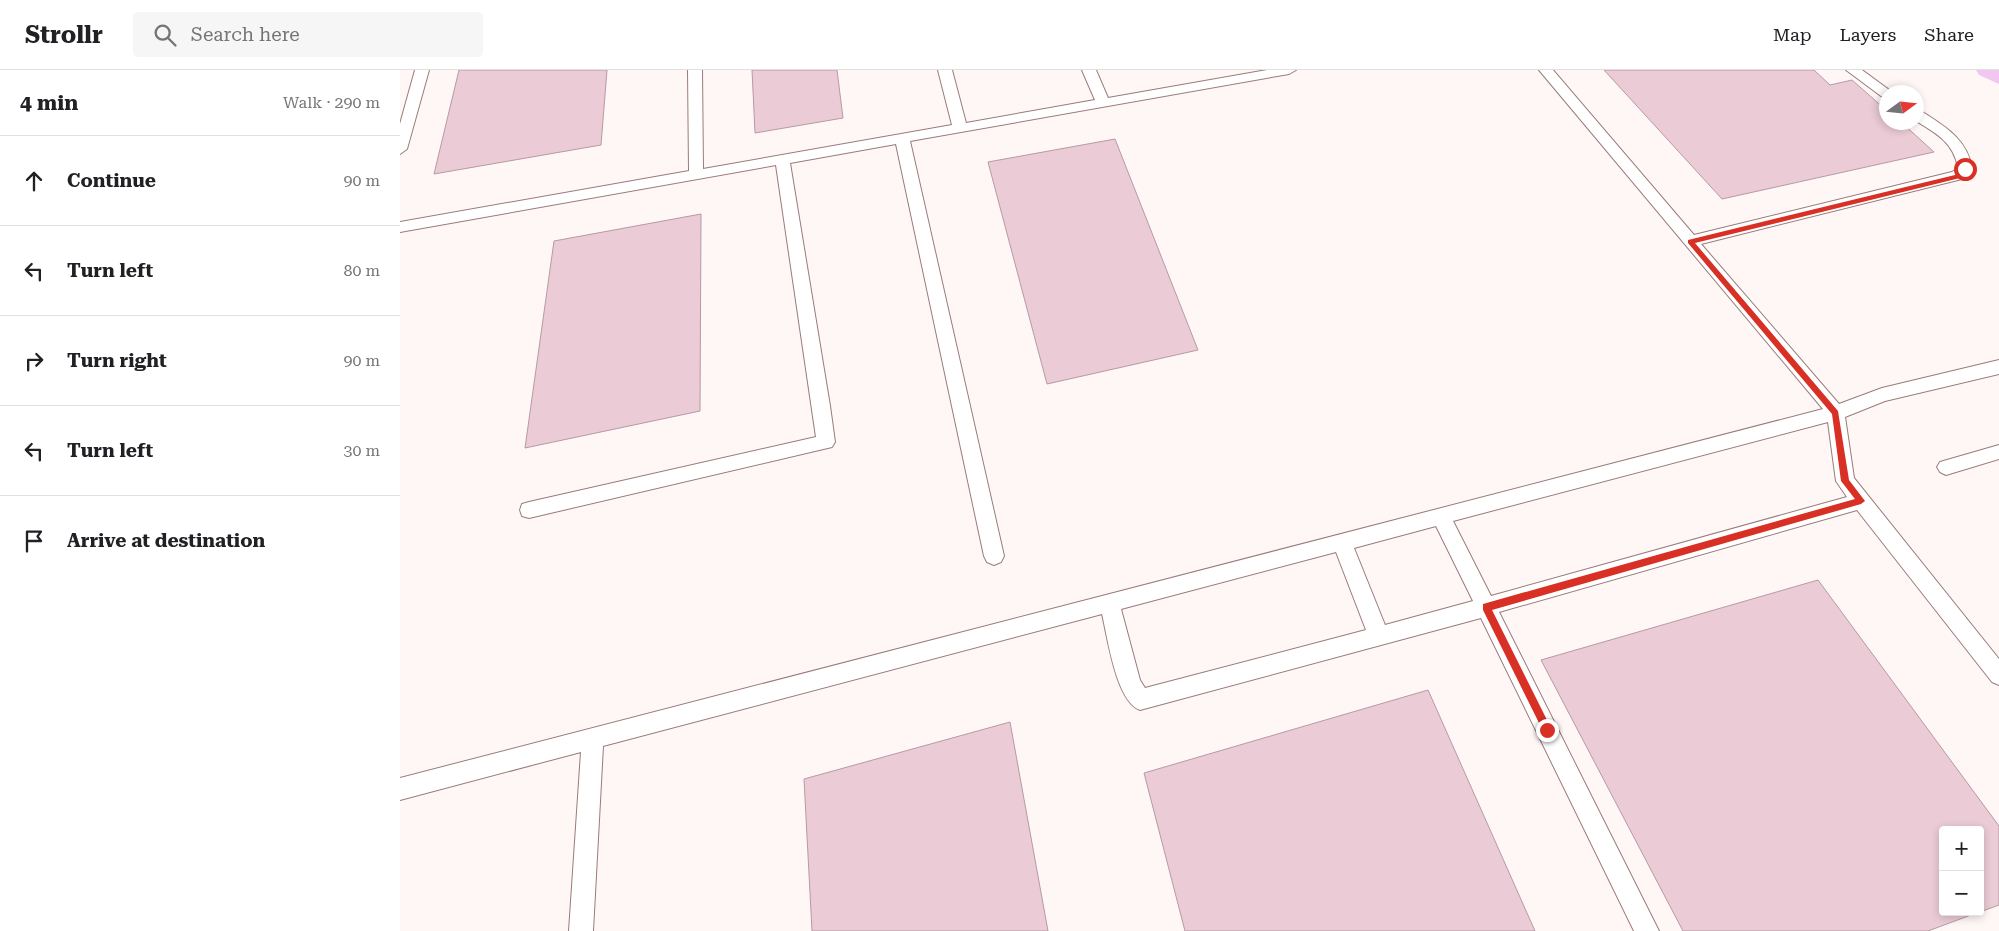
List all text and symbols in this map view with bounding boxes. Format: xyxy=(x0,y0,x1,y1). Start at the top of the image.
search box xyxy=(133,12,483,57)
text: Strollr xyxy=(25,21,103,49)
icon: search xyxy=(151,21,179,49)
text: Search here xyxy=(191,23,300,46)
text: Map xyxy=(1773,24,1812,45)
text: Layers xyxy=(1840,24,1896,45)
text: Share xyxy=(1924,24,1974,45)
north arrow xyxy=(1879,85,1924,130)
text: 4 min xyxy=(20,91,78,115)
text: Walk · 290 m xyxy=(283,93,380,112)
route start xyxy=(1954,158,1977,181)
icon: ahead xyxy=(20,167,48,195)
text: Continue xyxy=(67,169,156,192)
text: 90 m xyxy=(343,171,380,190)
icon: left xyxy=(20,257,48,285)
text: Turn left xyxy=(67,259,153,282)
text: 80 m xyxy=(343,261,380,280)
icon: right xyxy=(20,347,48,375)
text: Turn right xyxy=(67,349,167,372)
text: 90 m xyxy=(343,351,380,370)
icon: left xyxy=(20,437,48,465)
text: Turn left xyxy=(67,439,153,462)
text: 30 m xyxy=(343,441,380,460)
icon: arrive xyxy=(20,527,48,555)
text: Arrive at destination xyxy=(67,529,265,552)
route end xyxy=(1536,719,1559,742)
map controls xyxy=(1939,826,1984,916)
button: + xyxy=(1939,826,1984,871)
button: − xyxy=(1939,871,1984,916)

